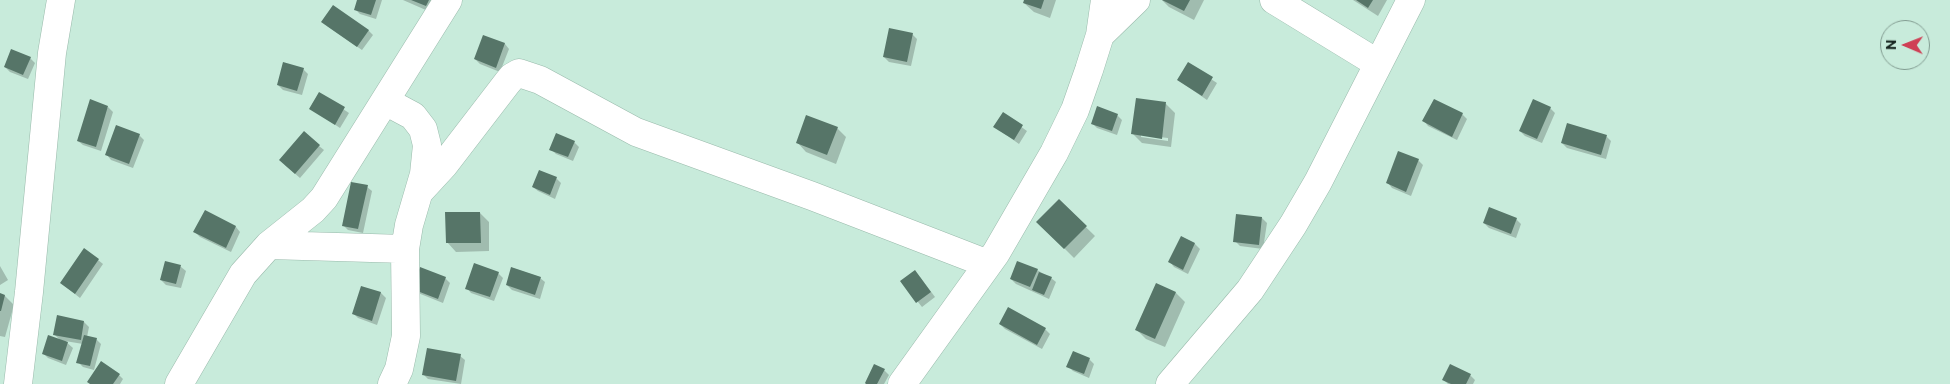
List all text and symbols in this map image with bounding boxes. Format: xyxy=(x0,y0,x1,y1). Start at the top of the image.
north arrow xyxy=(1880,20,1930,70)
text: N xyxy=(1882,39,1899,50)

